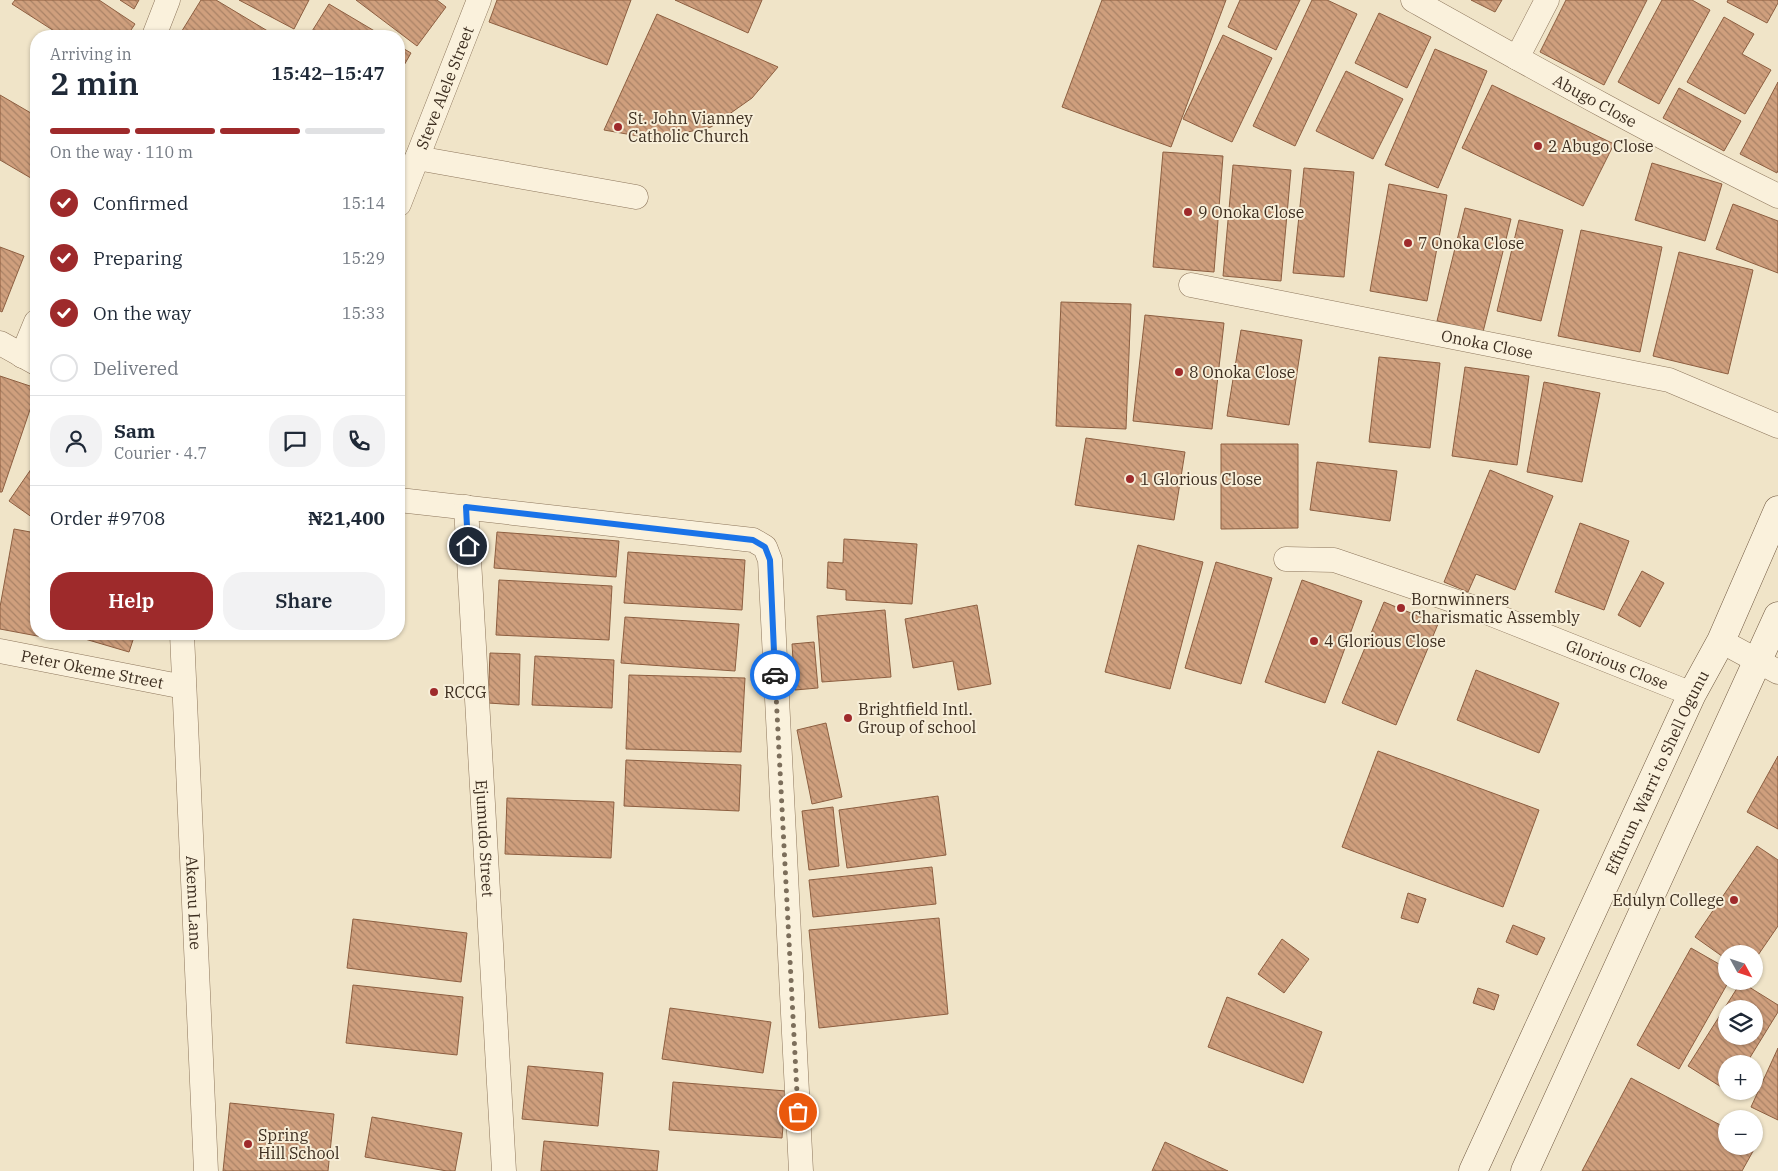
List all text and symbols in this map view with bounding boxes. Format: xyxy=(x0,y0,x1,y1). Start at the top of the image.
street label: Steve Alele Street xyxy=(411,23,478,152)
text: Arriving in xyxy=(50,44,132,64)
text: 15:42–15:47 xyxy=(271,61,385,85)
text: 2 min xyxy=(50,62,139,104)
street label: Abugo Close xyxy=(1550,70,1640,132)
place label: St. John Vianney Catholic Church xyxy=(628,108,753,146)
marker: St. John Vianney Catholic Church xyxy=(612,121,624,133)
place label: 2 Abugo Close xyxy=(1548,136,1654,156)
marker: 2 Abugo Close xyxy=(1532,140,1544,152)
text: On the way · 110 m xyxy=(50,142,193,162)
icon: check xyxy=(50,189,78,217)
text: Confirmed xyxy=(93,191,188,215)
text: 15:14 xyxy=(342,193,385,213)
place label: 9 Onoka Close xyxy=(1198,202,1304,222)
marker: 9 Onoka Close xyxy=(1182,206,1194,218)
place label: 7 Onoka Close xyxy=(1418,233,1524,253)
marker: 7 Onoka Close xyxy=(1402,237,1414,249)
icon: check xyxy=(50,244,78,272)
text: Preparing xyxy=(93,246,182,270)
text: 15:29 xyxy=(342,248,385,268)
icon: check xyxy=(50,299,78,327)
text: On the way xyxy=(93,301,191,325)
text: 15:33 xyxy=(342,303,385,323)
street label: Onoka Close xyxy=(1440,325,1535,363)
text: Delivered xyxy=(93,356,179,380)
place label: 8 Onoka Close xyxy=(1189,362,1295,382)
marker: 8 Onoka Close xyxy=(1173,366,1185,378)
button: person xyxy=(50,415,102,467)
button: chat xyxy=(269,415,321,467)
button: phone xyxy=(333,415,385,467)
text: Sam xyxy=(114,419,155,443)
text: Courier · 4.7 xyxy=(114,443,207,463)
place label: 1 Glorious Close xyxy=(1140,469,1262,489)
marker: 1 Glorious Close xyxy=(1124,473,1136,485)
text: Order #9708 xyxy=(50,506,165,530)
text: ₦21,400 xyxy=(308,506,385,530)
pin xyxy=(447,525,489,567)
icon: home xyxy=(454,532,482,560)
button: Help xyxy=(50,572,213,630)
button: Share xyxy=(223,572,385,630)
place label: Bornwinners Charismatic Assembly xyxy=(1411,589,1580,627)
marker: Bornwinners Charismatic Assembly xyxy=(1395,602,1407,614)
place label: 4 Glorious Close xyxy=(1324,631,1446,651)
marker: 4 Glorious Close xyxy=(1308,635,1320,647)
street label: Glorious Close xyxy=(1563,635,1671,694)
street label: Peter Okeme Street xyxy=(19,645,166,693)
courier xyxy=(750,650,800,700)
icon: car xyxy=(761,661,789,689)
street label: Effurun, Warri to Shell Ogunu xyxy=(1601,667,1713,878)
place label: RCCG xyxy=(444,682,486,702)
marker: RCCG xyxy=(428,686,440,698)
place label: Brightfield Intl. Group of school xyxy=(858,699,976,737)
marker: Brightfield Intl. Group of school xyxy=(842,712,854,724)
street label: Ejumudo Street xyxy=(472,779,498,898)
street label: Akemu Lane xyxy=(182,855,206,950)
place label: Edulyn College xyxy=(1612,890,1724,910)
marker: Edulyn College xyxy=(1728,894,1740,906)
north arrow xyxy=(1718,945,1762,990)
map controls xyxy=(1718,945,1763,1155)
button: layers xyxy=(1718,1000,1763,1045)
button: + xyxy=(1718,1055,1763,1100)
pin xyxy=(777,1091,819,1133)
icon: bag xyxy=(784,1098,812,1126)
button: − xyxy=(1718,1110,1763,1155)
place label: Spring Hill School xyxy=(258,1125,340,1163)
marker: Spring Hill School xyxy=(242,1138,254,1150)

